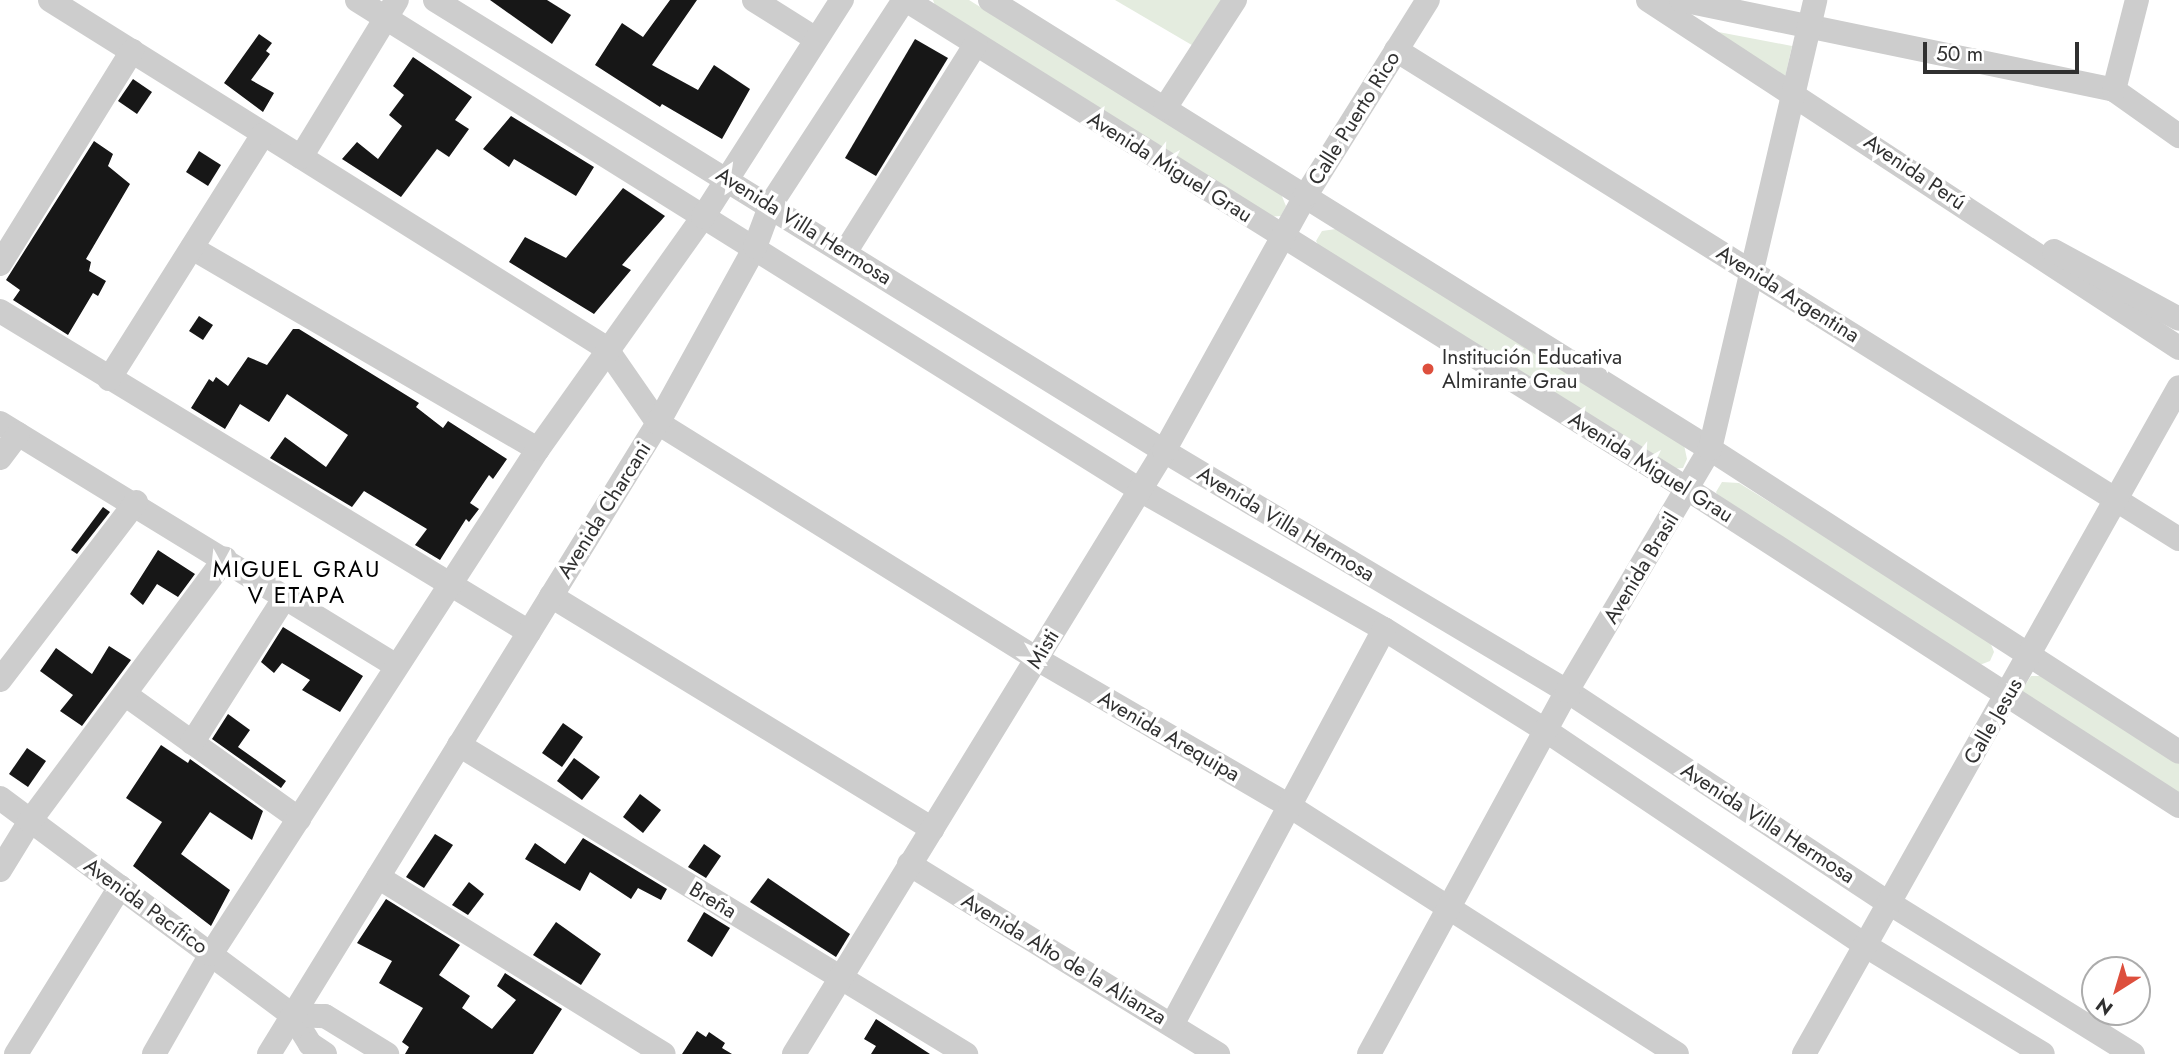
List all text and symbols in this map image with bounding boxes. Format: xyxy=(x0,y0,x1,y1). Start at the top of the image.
scale bar xyxy=(1927,28,2083,72)
text: 50 m xyxy=(1936,39,1983,69)
street label: Calle Puerto Rico xyxy=(1303,46,1405,190)
street label: Avenida Miguel Grau xyxy=(1083,106,1257,228)
street label: Avenida Perú xyxy=(1859,129,1971,215)
street label: Avenida Villa Hermosa xyxy=(712,162,896,290)
street label: Avenida Argentina xyxy=(1712,240,1864,348)
place label: Institución Educativa Almirante Grau xyxy=(1442,344,1622,394)
marker: Institución Educativa Almirante Grau xyxy=(1420,361,1436,377)
street label: Avenida Miguel Grau xyxy=(1564,406,1738,528)
street label: Avenida Charcani xyxy=(552,437,656,583)
street label: Avenida Villa Hermosa xyxy=(1193,461,1379,587)
street label: Avenida Brasil xyxy=(1598,508,1684,628)
district label: MIGUEL GRAU V ETAPA xyxy=(214,555,380,609)
street label: Misti xyxy=(1022,625,1064,673)
street label: Calle Jesus xyxy=(1958,674,2028,768)
street label: Avenida Arequipa xyxy=(1094,685,1244,787)
street label: Avenida Villa Hermosa xyxy=(1676,757,1860,889)
street label: Avenida Pacífico xyxy=(79,853,213,959)
street label: Breña xyxy=(685,876,741,924)
street label: Avenida Alto de la Alianza xyxy=(957,888,1171,1030)
north arrow xyxy=(2081,956,2151,1026)
text: N xyxy=(2090,991,2118,1022)

